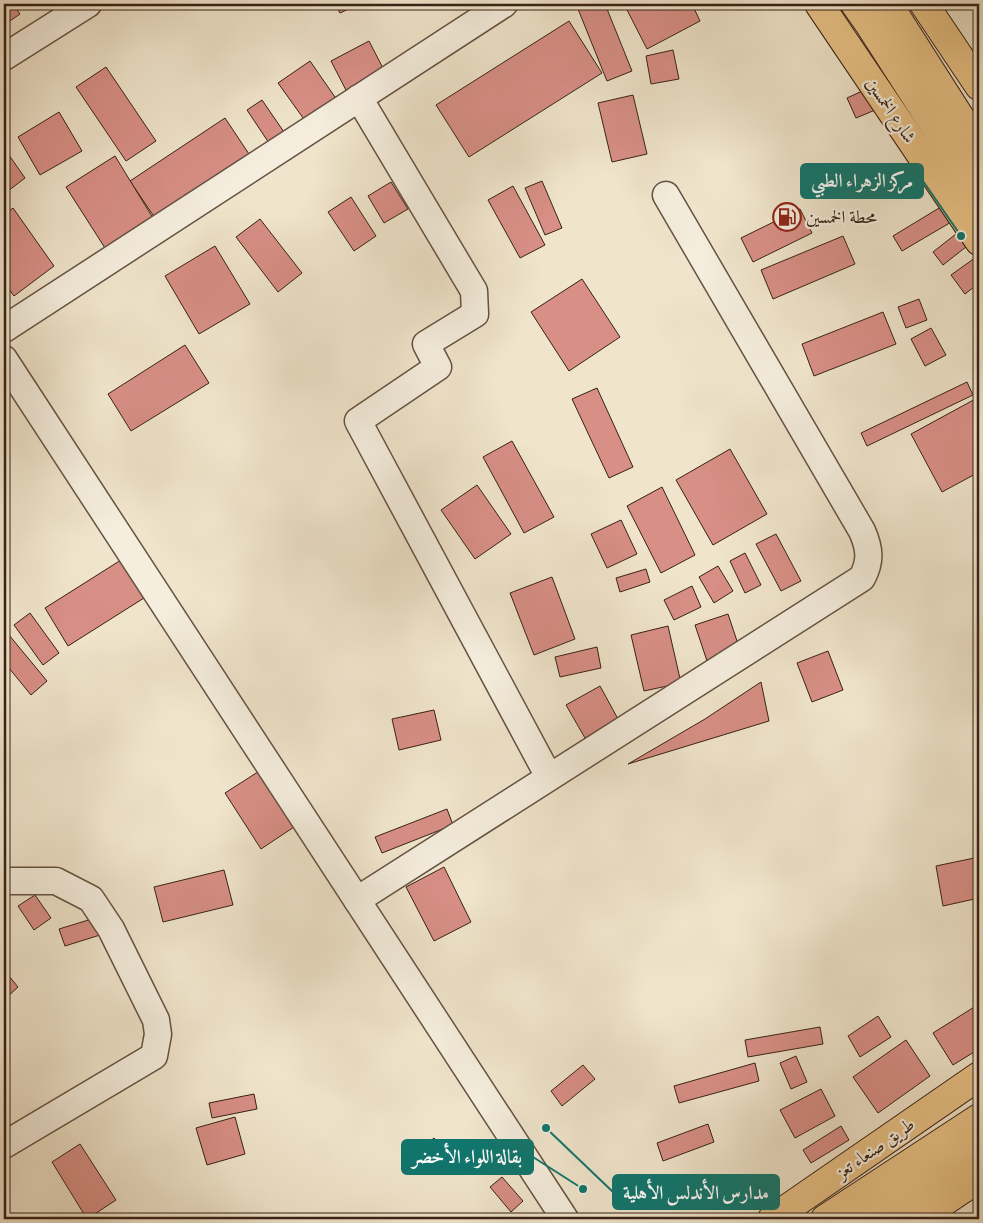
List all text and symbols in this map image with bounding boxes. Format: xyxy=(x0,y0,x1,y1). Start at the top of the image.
street label: شارع الخمسين xyxy=(858,73,921,149)
callout: مركز الزهراء الطبي xyxy=(801,164,923,198)
text: مركز الزهراء الطبي xyxy=(811,169,913,198)
fuel station icon: محطة الخمسين xyxy=(772,202,802,232)
place label: محطة الخمسين xyxy=(806,206,877,229)
street label: طريق صنعاء تعز xyxy=(830,1113,919,1185)
callout: بقالة اللواء الأخضر xyxy=(402,1140,533,1174)
text: بقالة اللواء الأخضر xyxy=(410,1142,523,1169)
callout: مدارس الأندلس الأهلية xyxy=(613,1175,779,1209)
text: مدارس الأندلس الأهلية xyxy=(623,1178,769,1206)

